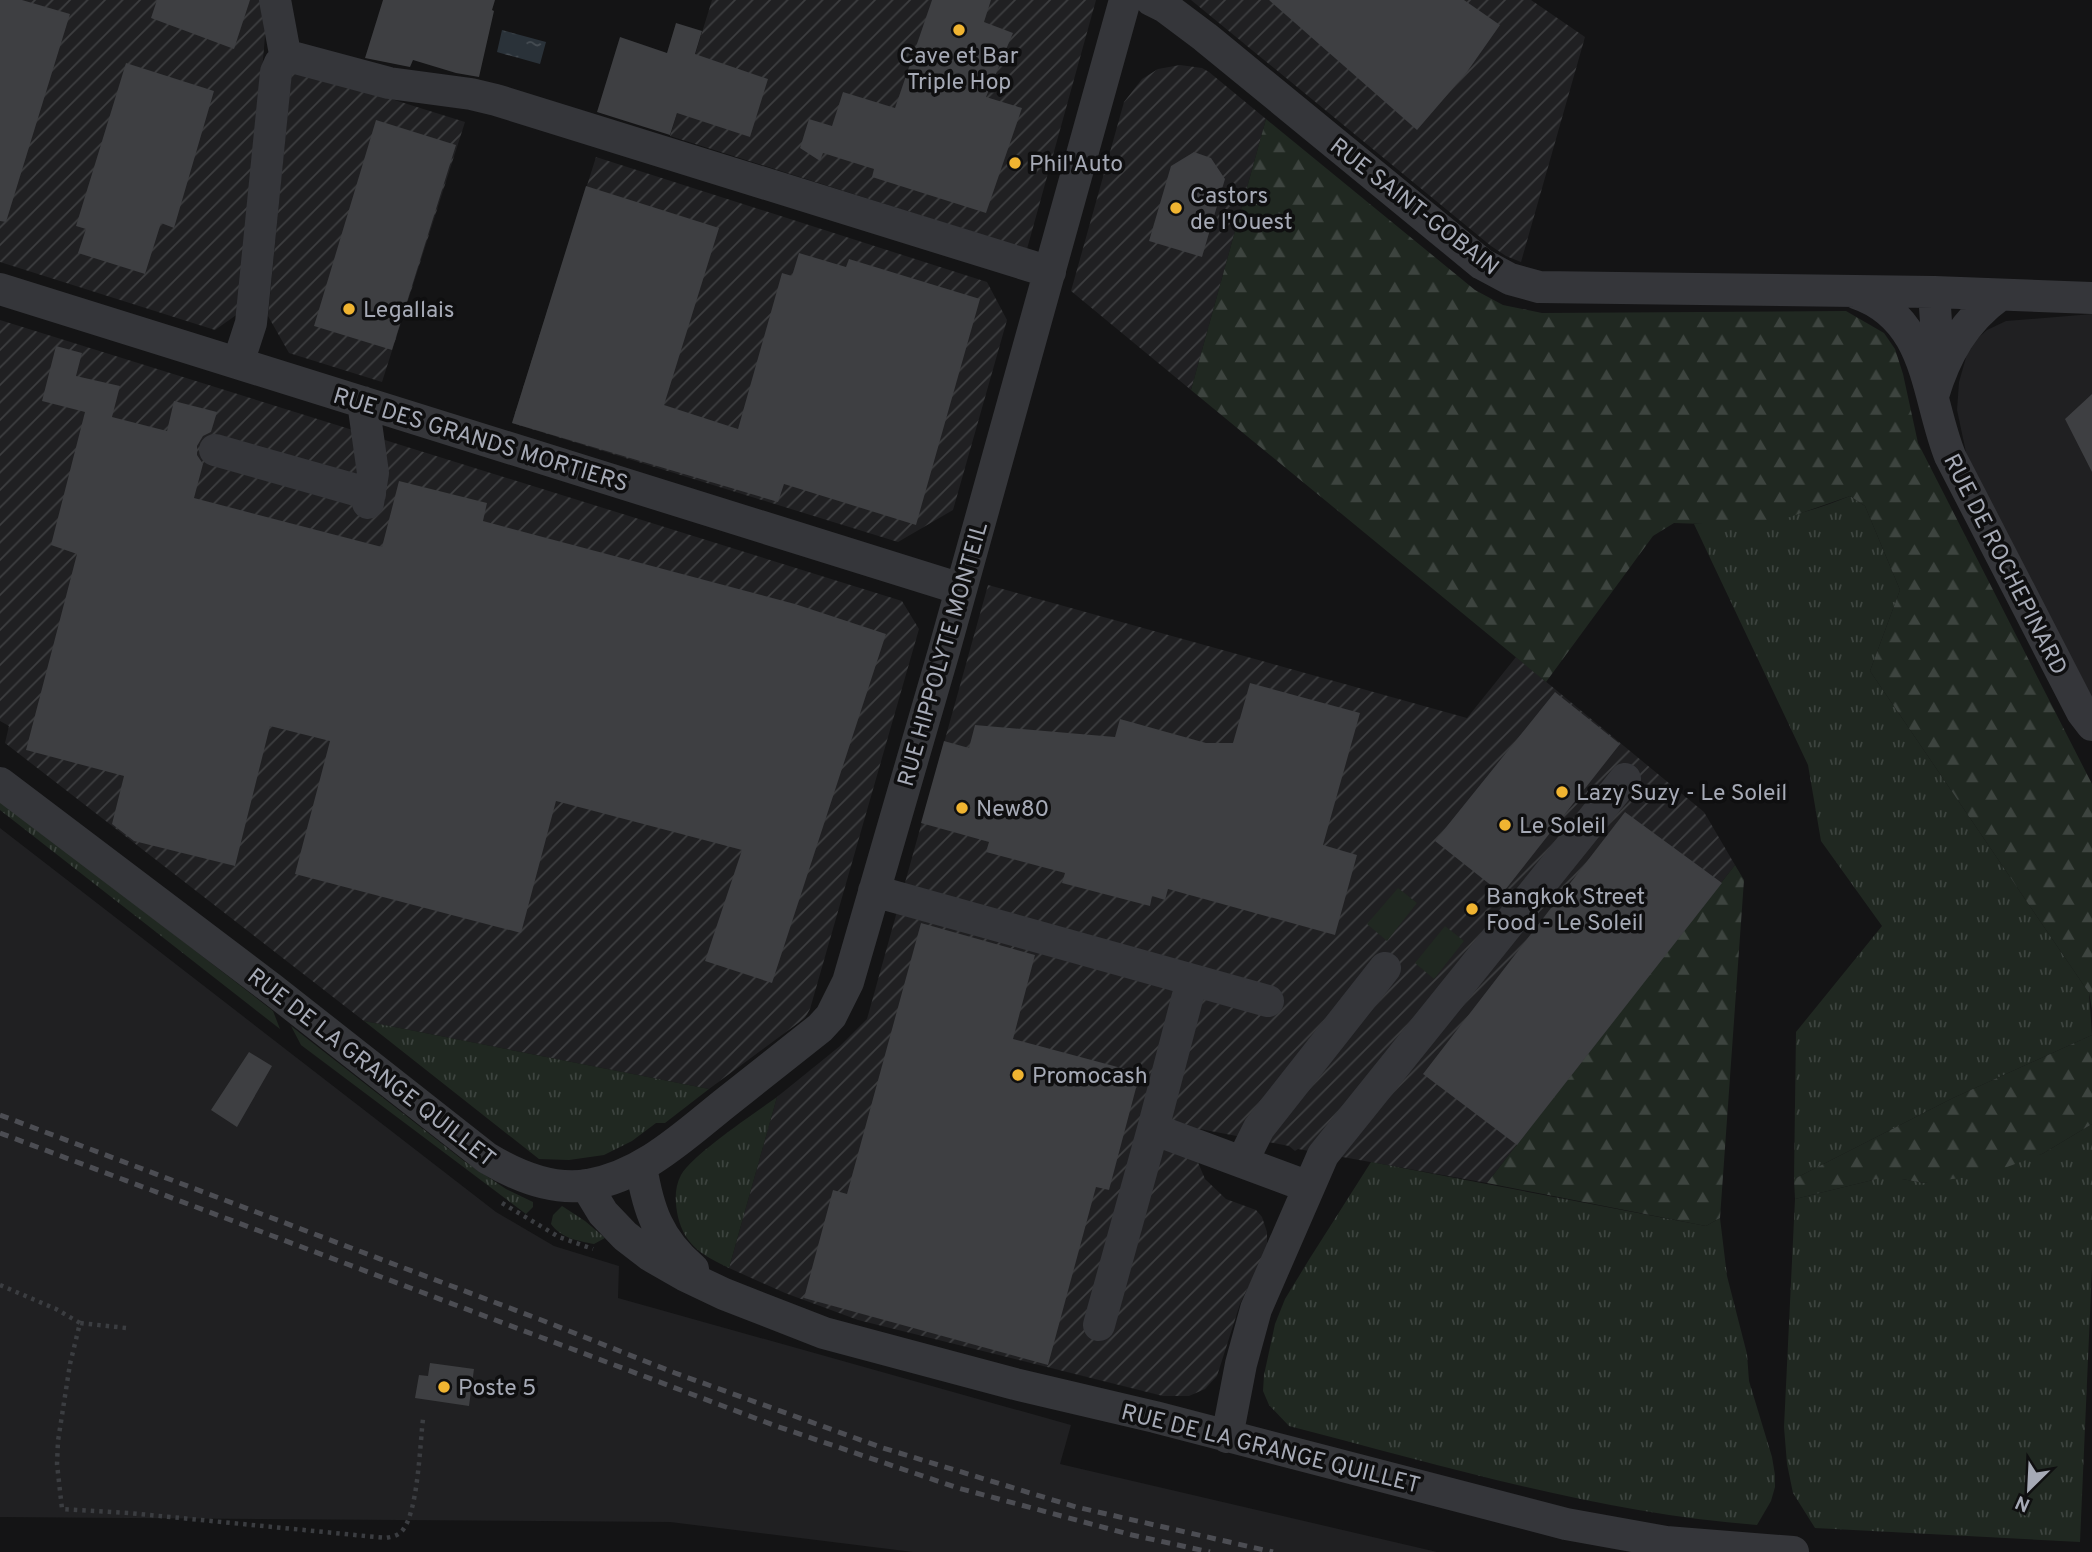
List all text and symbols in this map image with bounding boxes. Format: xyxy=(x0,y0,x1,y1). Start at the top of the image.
marker: Cave et Bar Triple Hop xyxy=(951,22,967,38)
place label: Cave et Bar Triple Hop xyxy=(899,43,1019,98)
street label: RUE SAINT-GOBAIN xyxy=(1323,133,1504,283)
place label: Phil'Auto xyxy=(1029,151,1123,180)
marker: Phil'Auto xyxy=(1007,155,1023,171)
place label: Castors de l'Ouest xyxy=(1190,183,1293,238)
marker: Castors de l'Ouest xyxy=(1168,200,1184,216)
place label: Legallais xyxy=(363,297,455,326)
marker: Legallais xyxy=(341,301,357,317)
street label: RUE DES GRANDS MORTIERS xyxy=(329,383,631,500)
street label: RUE DE ROCHEPINARD xyxy=(1935,450,2072,680)
street label: RUE HIPPOLYTE MONTEIL xyxy=(893,519,996,790)
place label: Lazy Suzy - Le Soleil xyxy=(1576,780,1787,809)
marker: Lazy Suzy - Le Soleil xyxy=(1554,784,1570,800)
place label: New80 xyxy=(976,796,1049,825)
marker: New80 xyxy=(954,800,970,816)
place label: Le Soleil xyxy=(1519,813,1606,842)
marker: Le Soleil xyxy=(1497,817,1513,833)
place label: Bangkok Street Food - Le Soleil xyxy=(1486,884,1645,939)
marker: Bangkok Street Food - Le Soleil xyxy=(1464,901,1480,917)
street label: RUE DE LA GRANGE QUILLET xyxy=(241,963,500,1175)
place label: Promocash xyxy=(1032,1063,1148,1092)
marker: Promocash xyxy=(1010,1067,1026,1083)
place label: Poste 5 xyxy=(458,1375,536,1404)
marker: Poste 5 xyxy=(436,1379,452,1395)
street label: RUE DE LA GRANGE QUILLET xyxy=(1118,1399,1423,1502)
north arrow xyxy=(1994,1454,2064,1524)
text: N xyxy=(2012,1489,2034,1516)

